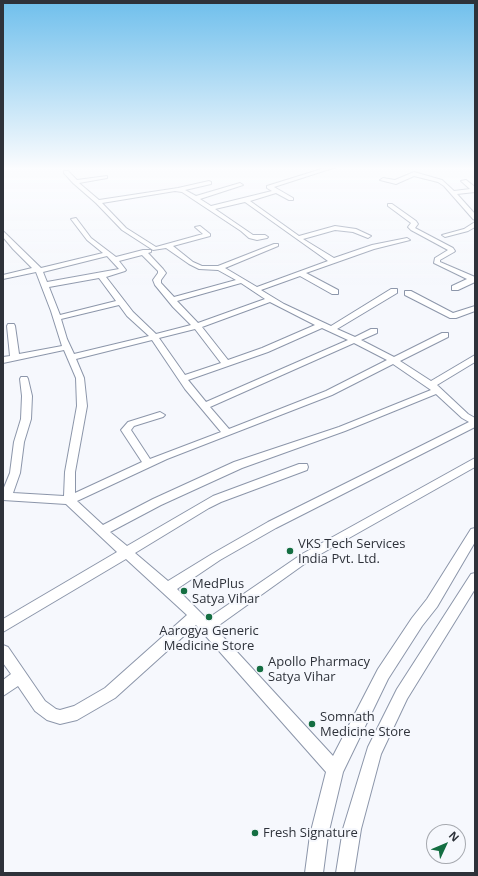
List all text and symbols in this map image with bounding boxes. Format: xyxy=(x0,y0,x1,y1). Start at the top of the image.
place label: VKS Tech Services India Pvt. Ltd. xyxy=(298,536,405,567)
marker: VKS Tech Services India Pvt. Ltd. xyxy=(285,546,295,556)
place label: MedPlus Satya Vihar xyxy=(192,576,260,607)
marker: MedPlus Satya Vihar xyxy=(179,586,189,596)
marker: Aarogya Generic Medicine Store xyxy=(204,612,214,622)
place label: Aarogya Generic Medicine Store xyxy=(159,623,259,654)
place label: Apollo Pharmacy Satya Vihar xyxy=(268,654,370,685)
marker: Apollo Pharmacy Satya Vihar xyxy=(255,664,265,674)
place label: Somnath Medicine Store xyxy=(320,709,411,740)
marker: Somnath Medicine Store xyxy=(307,719,317,729)
north arrow xyxy=(426,824,466,864)
place label: Fresh Signature xyxy=(263,825,358,841)
marker: Fresh Signature xyxy=(250,828,260,838)
text: N xyxy=(446,828,463,844)

